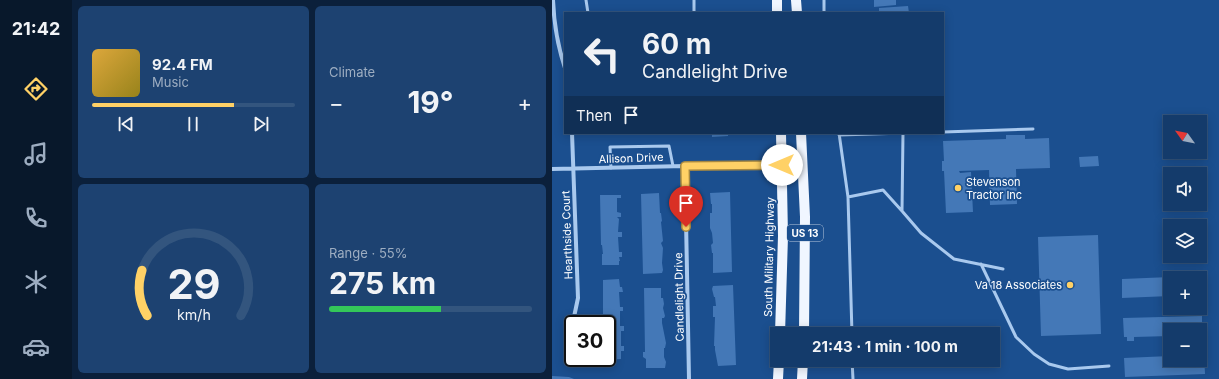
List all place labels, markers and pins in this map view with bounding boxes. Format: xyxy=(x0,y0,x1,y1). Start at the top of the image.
place label: Stevenson Tractor Inc xyxy=(966,175,1022,202)
marker: Stevenson Tractor Inc xyxy=(953,183,963,193)
pin xyxy=(669,186,703,227)
place label: Va 18 Associates xyxy=(975,278,1062,292)
marker: Va 18 Associates xyxy=(1065,280,1075,290)

